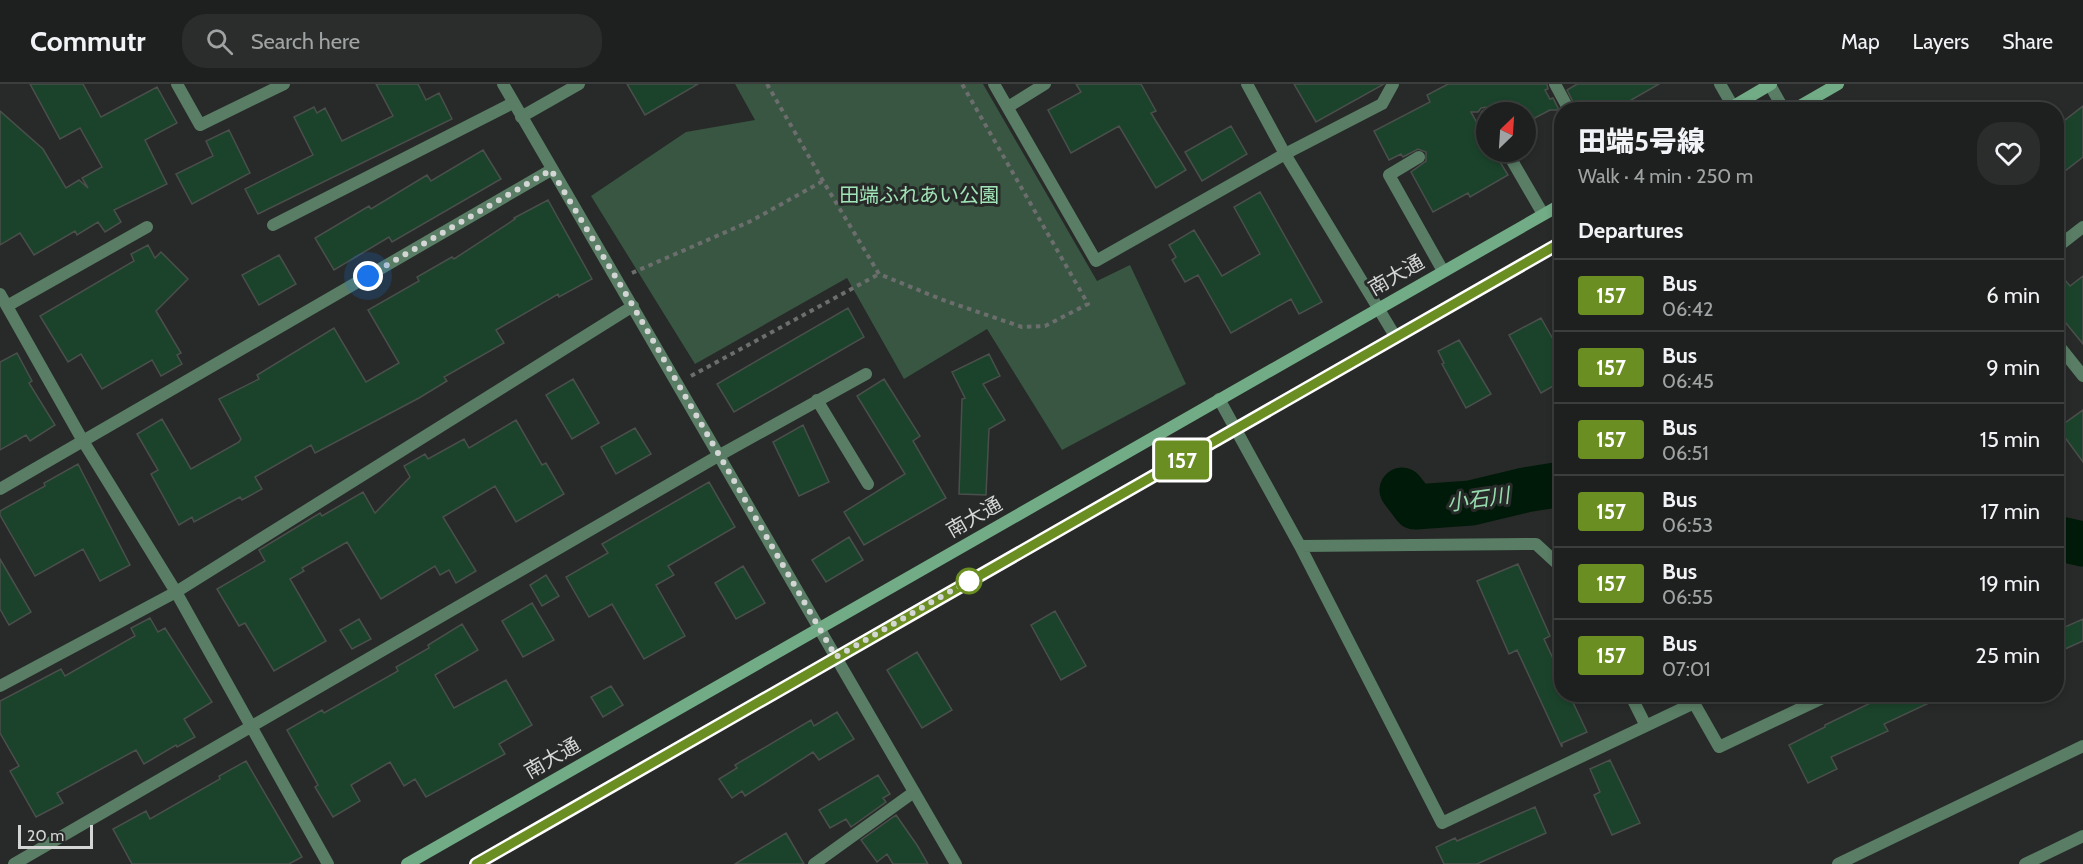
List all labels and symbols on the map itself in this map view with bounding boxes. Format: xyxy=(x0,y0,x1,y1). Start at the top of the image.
north arrow xyxy=(1476,102,1536,162)
park label: 田端ふれあい公園 xyxy=(839,183,999,207)
street label: 南大通 xyxy=(1364,250,1428,300)
your location xyxy=(353,261,383,291)
line badge: 157 xyxy=(1148,440,1216,479)
water label: 小石川 xyxy=(1445,482,1513,516)
street label: 南大通 xyxy=(942,492,1006,542)
unlabelled marker xyxy=(956,568,982,594)
street label: 南大通 xyxy=(520,733,584,783)
scale bar xyxy=(18,822,93,850)

